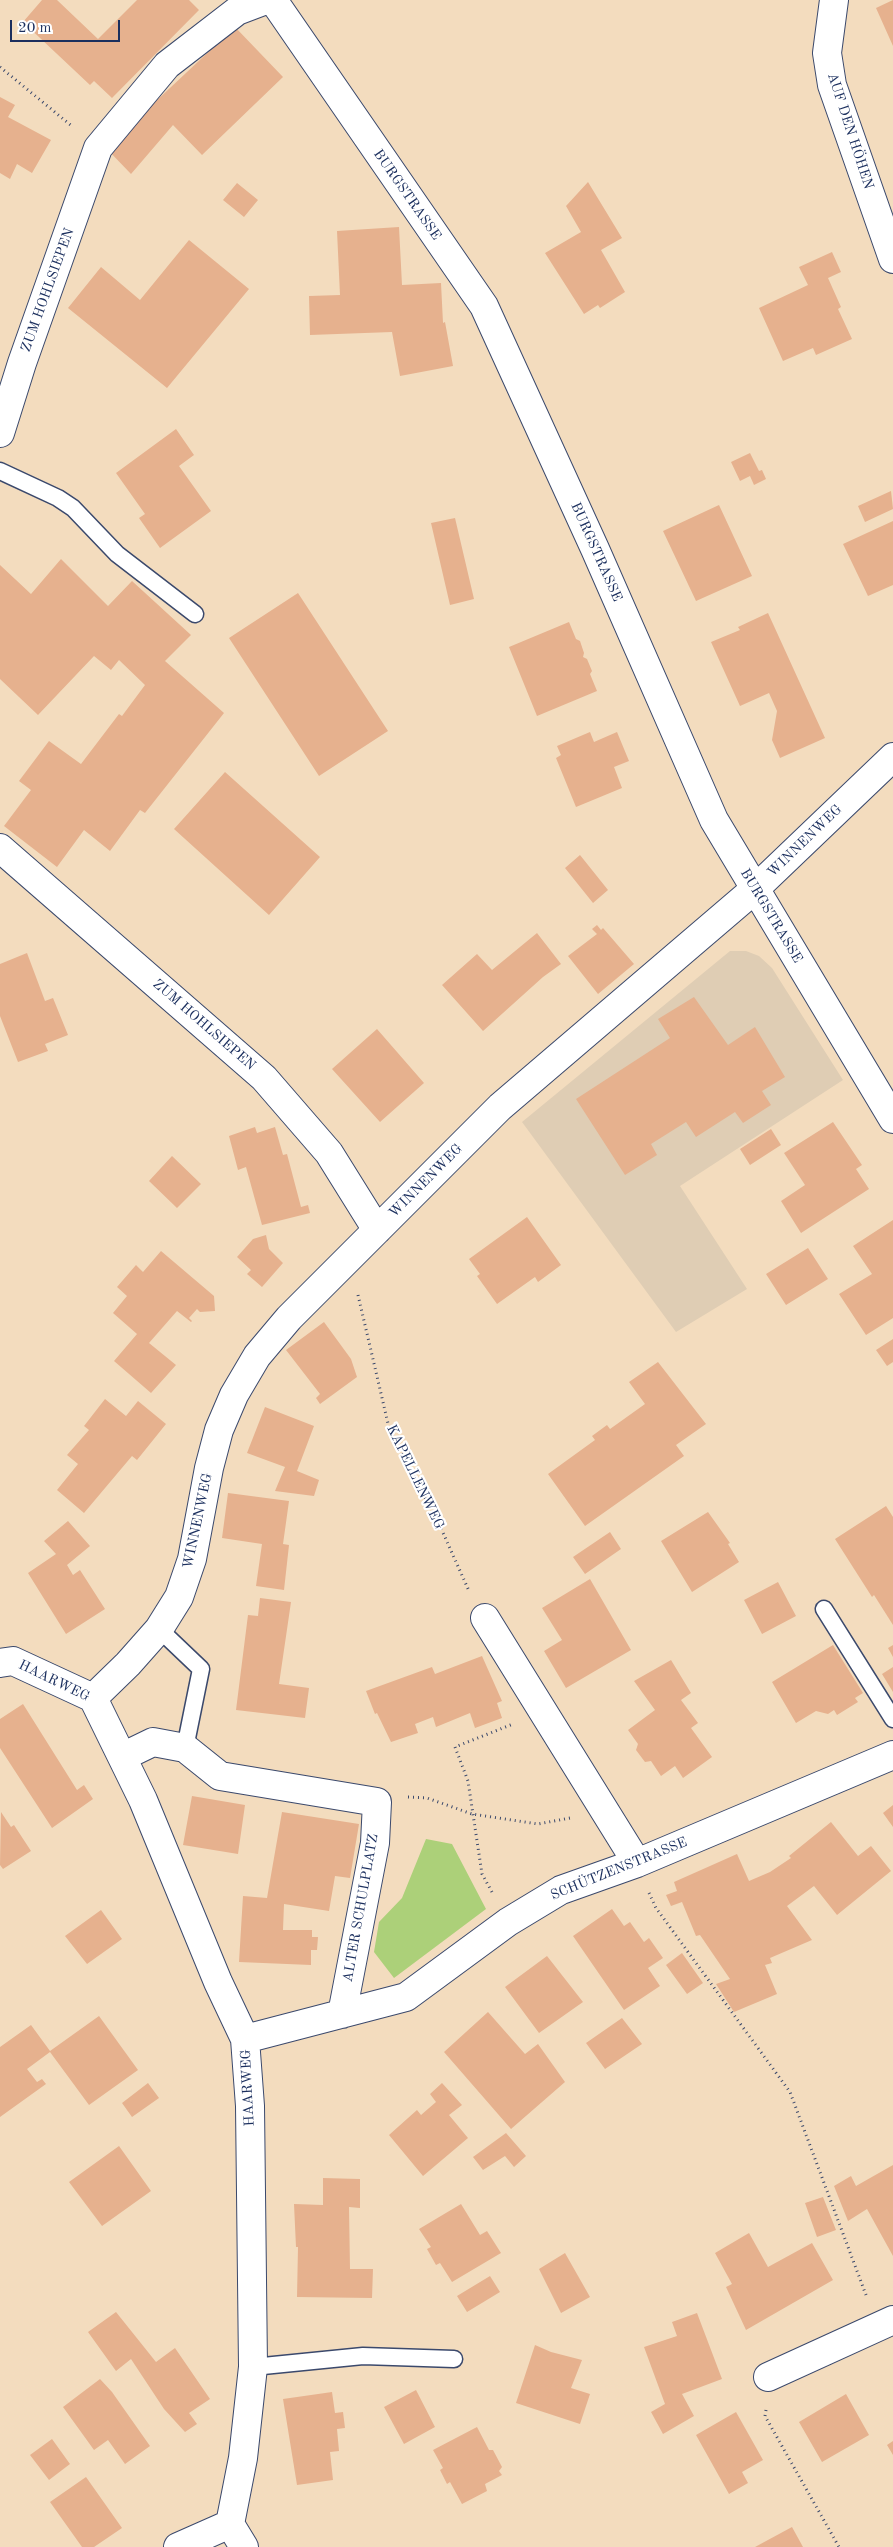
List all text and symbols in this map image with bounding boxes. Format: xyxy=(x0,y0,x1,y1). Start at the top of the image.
scale bar xyxy=(12,10,122,42)
text: 20 m xyxy=(18,21,52,36)
street label: AUF DEN HÖHEN xyxy=(823,71,877,191)
street label: BURGSTRASSE xyxy=(369,146,445,244)
street label: ZUM HOHLSIEPEN xyxy=(18,226,78,354)
street label: BURGSTRASSE xyxy=(567,500,625,604)
street label: WINNENWEG xyxy=(764,801,846,881)
street label: BURGSTRASSE xyxy=(736,866,806,966)
street label: ZUM HOHLSIEPEN xyxy=(149,976,259,1074)
street label: WINNENWEG xyxy=(386,1141,466,1221)
street label: KAPELLENWEG xyxy=(382,1422,448,1532)
street label: WINNENWEG xyxy=(180,1472,216,1570)
street label: HAARWEG xyxy=(16,1657,92,1705)
street label: ALTER SCHULPLATZ xyxy=(340,1832,382,1984)
street label: SCHÜTZENSTRASSE xyxy=(548,1834,690,1904)
street label: HAARWEG xyxy=(238,2049,258,2127)

